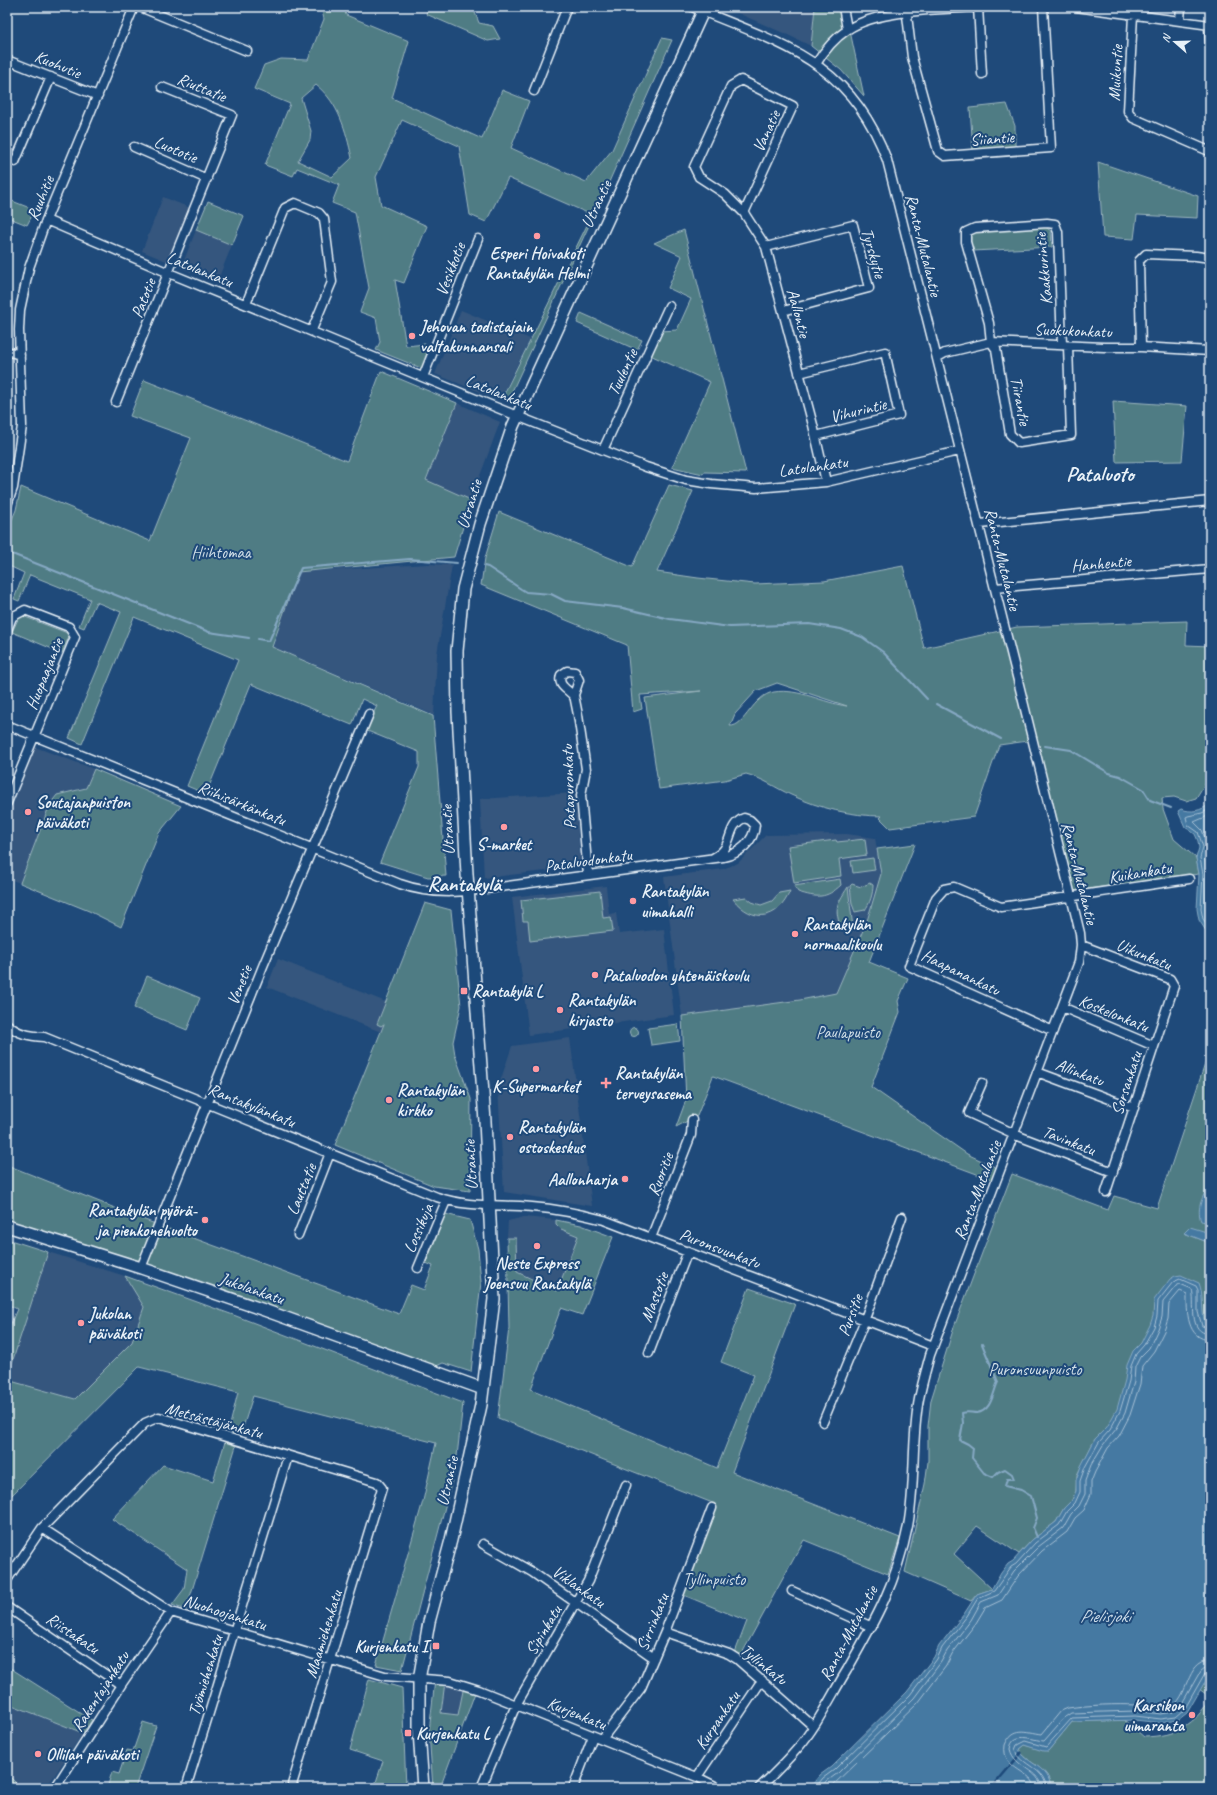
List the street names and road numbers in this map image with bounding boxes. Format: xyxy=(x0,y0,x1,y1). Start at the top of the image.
street label: Muikuntie xyxy=(1104,43,1128,102)
street label: Kuohutie xyxy=(32,46,85,84)
street label: Riuttatie xyxy=(174,68,231,107)
street label: Vanatie xyxy=(748,106,786,155)
street label: Siiantie xyxy=(969,126,1016,151)
street label: Luototie xyxy=(151,131,202,168)
street label: Ruuhitie xyxy=(22,171,59,224)
street label: Utrantie xyxy=(576,176,617,231)
street label: Ranta-Mutalantie xyxy=(901,192,947,300)
street label: Tyrskytie xyxy=(856,226,891,282)
street label: Kaakkurintie xyxy=(1030,231,1057,306)
street label: Vesikkotie xyxy=(431,238,471,299)
street label: Latolankatu xyxy=(164,247,237,293)
street label: Patotie xyxy=(126,274,161,321)
street label: Aallontie xyxy=(782,286,815,341)
street label: Suokukonkatu xyxy=(1034,319,1114,342)
street label: Tuulentie xyxy=(603,344,643,399)
street label: Latolankatu xyxy=(463,370,536,416)
street label: Tiirantie xyxy=(1006,375,1036,429)
street label: Vihurintie xyxy=(828,393,890,428)
street label: Latolankatu xyxy=(777,451,851,482)
street label: Utrantie xyxy=(452,476,487,531)
street label: Ranta-Mutalantie xyxy=(980,506,1026,614)
street label: Hanhentie xyxy=(1070,550,1133,577)
street label: Huopaajantie xyxy=(21,634,69,713)
street label: Patapuronkatu xyxy=(556,743,580,830)
street label: Riihisärkänkatu xyxy=(195,776,290,831)
street label: Utrantie xyxy=(436,803,459,856)
street label: Ranta-Mutalantie xyxy=(1057,820,1103,928)
street label: Pataluodonkatu xyxy=(543,844,635,877)
street label: Kuikankatu xyxy=(1107,857,1175,888)
street label: Uikunkatu xyxy=(1113,934,1176,976)
street label: Haapanankatu xyxy=(918,944,1005,1001)
street label: Venetie xyxy=(222,961,257,1008)
street label: Koskelonkatu xyxy=(1076,990,1153,1038)
street label: Sorsankatu xyxy=(1106,1047,1147,1118)
street label: Allinkatu xyxy=(1053,1054,1109,1092)
street label: Rantakylänkatu xyxy=(205,1078,300,1133)
street label: Tavinkatu xyxy=(1039,1121,1100,1161)
street label: Ranta-Mutalantie xyxy=(949,1136,1007,1243)
street label: Utrantie xyxy=(459,1138,482,1191)
street label: Ruoritie xyxy=(643,1148,679,1199)
street label: Lauttatie xyxy=(282,1159,322,1218)
street label: Lossikuja xyxy=(399,1199,439,1256)
street label: Puronsuunkatu xyxy=(677,1224,765,1274)
street label: Jukolankatu xyxy=(216,1267,288,1310)
street label: Mastotie xyxy=(635,1268,674,1325)
street label: Pursitie xyxy=(833,1290,869,1339)
street label: Metsästäjänkatu xyxy=(163,1397,266,1444)
street label: Utrantie xyxy=(432,1453,464,1508)
street label: Viklankatu xyxy=(548,1561,611,1613)
street label: Ranta-Mutalantie xyxy=(815,1581,883,1684)
street label: Maamiehenkatu xyxy=(300,1586,347,1681)
street label: Sirrinkatu xyxy=(631,1589,674,1654)
street label: Nuohoojankatu xyxy=(181,1590,270,1635)
street label: Sipinkatu xyxy=(520,1600,567,1659)
street label: Riistakatu xyxy=(42,1608,105,1660)
street label: Työmiehenkatu xyxy=(183,1631,228,1718)
street label: Tyllinkatu xyxy=(736,1639,793,1691)
street label: Rakentajankatu xyxy=(67,1646,135,1736)
street label: Kurpankatu xyxy=(690,1686,745,1753)
street label: Kurjenkatu xyxy=(544,1692,611,1735)

